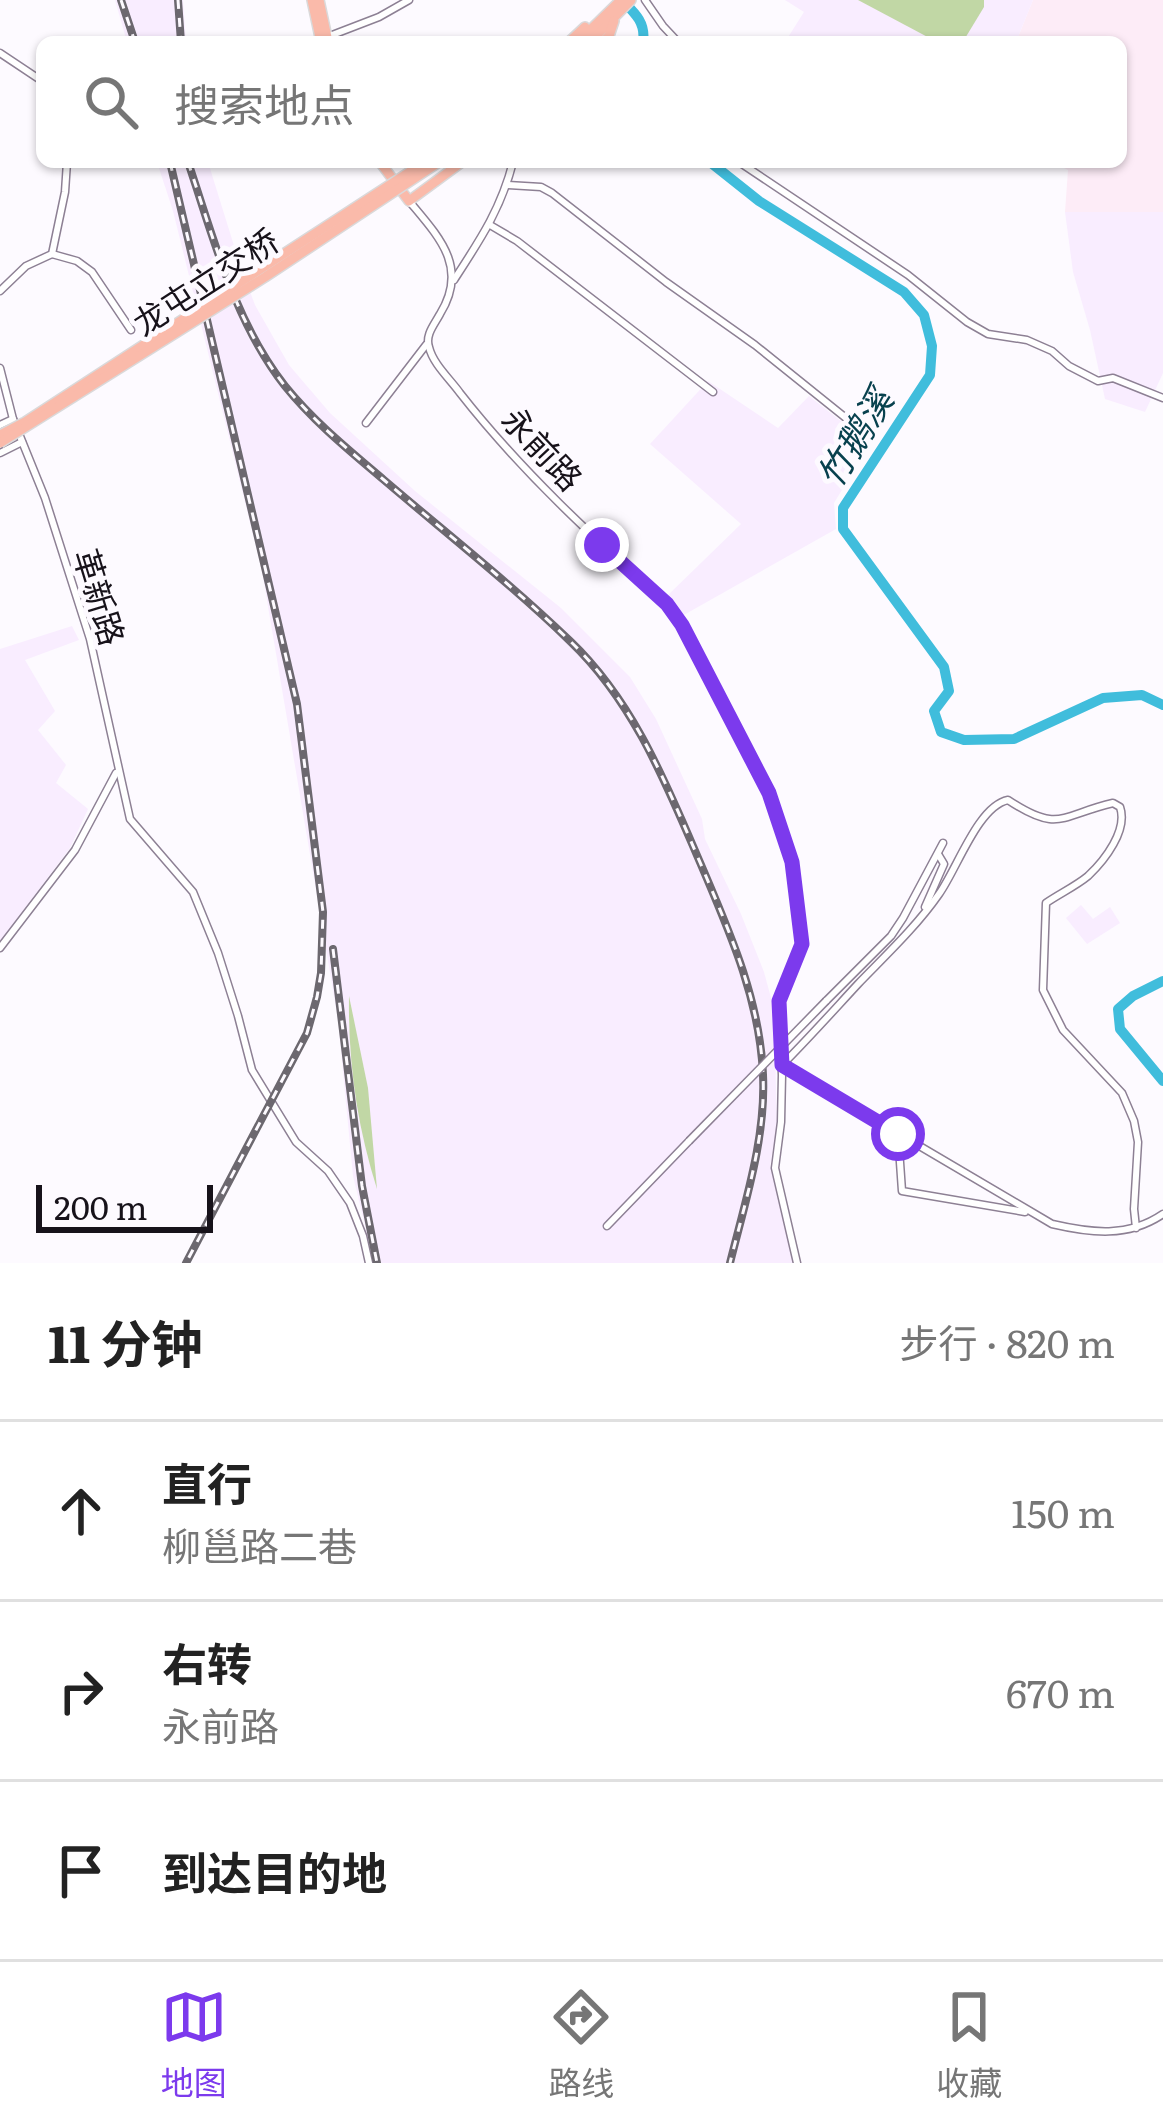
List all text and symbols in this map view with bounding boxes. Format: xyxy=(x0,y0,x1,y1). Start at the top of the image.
search box xyxy=(36,36,1127,168)
icon: search xyxy=(78,69,144,135)
text: 搜索地点 xyxy=(174,69,354,136)
street label: 龙屯立交桥 xyxy=(122,214,287,345)
water label: 竹鹅溪 xyxy=(802,373,906,497)
street label: 永前路 xyxy=(492,394,596,500)
route end xyxy=(575,518,629,572)
street label: 革新路 xyxy=(63,542,139,651)
route start xyxy=(871,1107,925,1161)
scale bar xyxy=(36,1179,213,1232)
text: 200 m xyxy=(54,1181,148,1230)
text: 11 分钟 xyxy=(48,1303,202,1379)
text: 步行 · 820 m xyxy=(900,1312,1115,1370)
text: 直行 xyxy=(162,1448,252,1515)
icon: ahead xyxy=(48,1478,114,1544)
text: 150 m xyxy=(1011,1482,1115,1540)
text: 柳邕路二巷 xyxy=(162,1515,357,1573)
text: 右转 xyxy=(162,1628,252,1695)
icon: right xyxy=(48,1658,114,1724)
text: 670 m xyxy=(1006,1662,1115,1720)
text: 永前路 xyxy=(162,1695,279,1753)
text: 到达目的地 xyxy=(162,1837,387,1904)
icon: arrive xyxy=(48,1838,114,1904)
tab: 地图 xyxy=(161,1984,227,2105)
tab: 路线 xyxy=(548,1984,614,2105)
tab: 收藏 xyxy=(936,1984,1002,2105)

